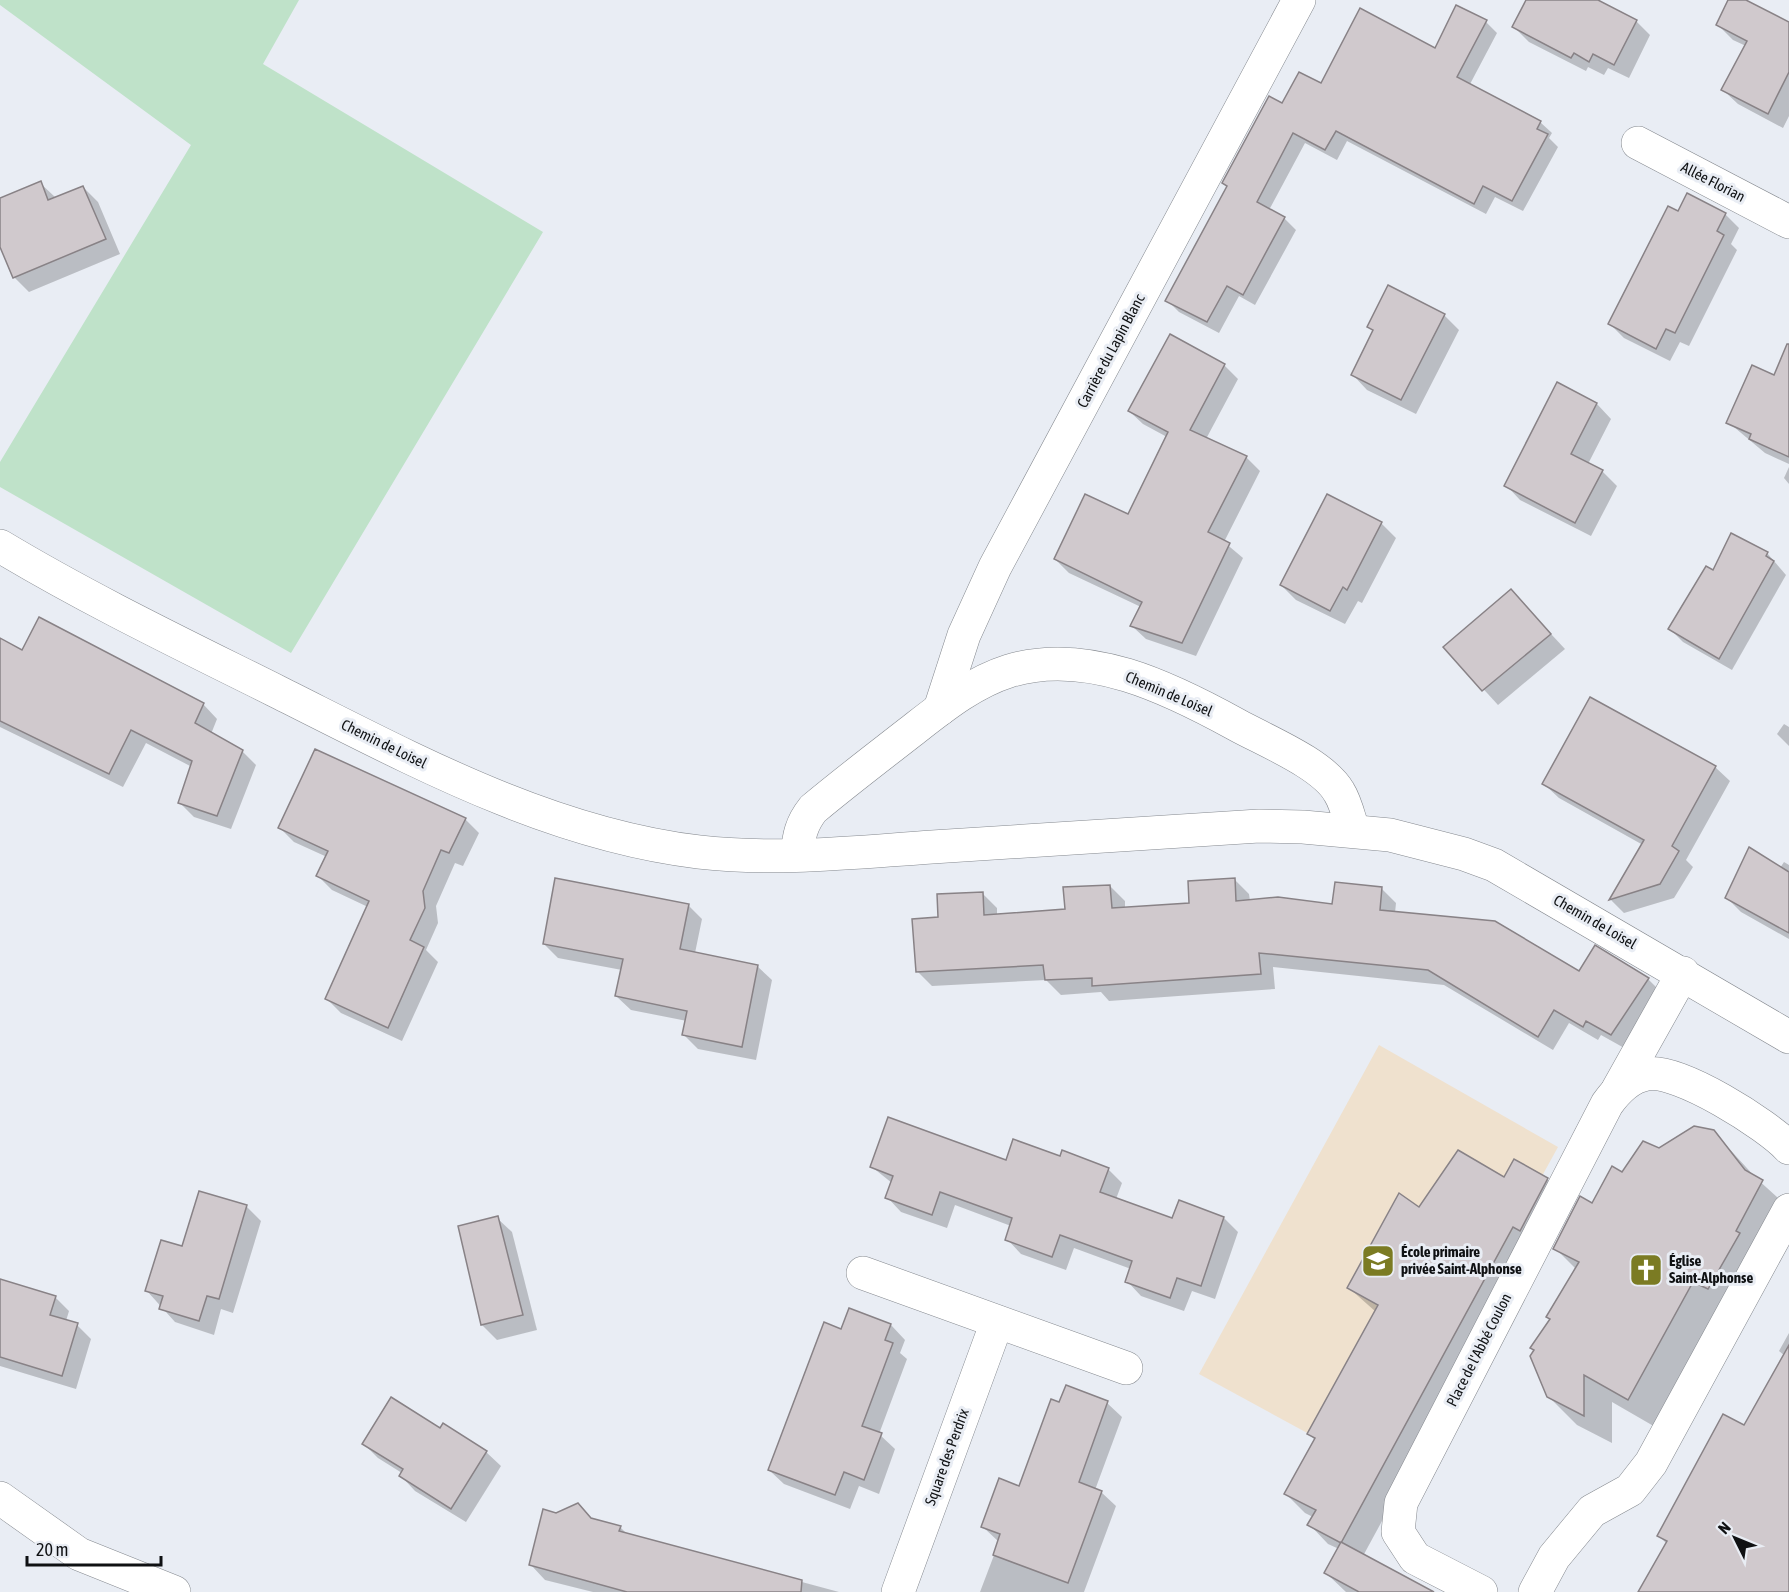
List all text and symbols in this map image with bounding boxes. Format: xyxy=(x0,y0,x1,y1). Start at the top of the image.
street label: Allée Florian xyxy=(1678,158,1748,205)
street label: Carrière du Lapin Blanc xyxy=(1073,291,1148,410)
street label: Chemin de Loisel xyxy=(1123,668,1215,719)
street label: Chemin de Loisel xyxy=(339,716,430,772)
street label: Chemin de Loisel xyxy=(1551,891,1640,952)
school or university icon: École primaire privée Saint-Alphonse xyxy=(1360,1243,1396,1279)
place label: École primaire privée Saint-Alphonse xyxy=(1401,1243,1522,1277)
church icon: Église Saint-Alphonse xyxy=(1628,1252,1664,1288)
place label: Église Saint-Alphonse xyxy=(1669,1252,1753,1286)
street label: Place de l'Abbé Coulon xyxy=(1443,1290,1514,1409)
street label: Square des Perdrix xyxy=(921,1406,972,1508)
north arrow xyxy=(1705,1508,1765,1568)
text: N xyxy=(1714,1518,1734,1537)
scale bar xyxy=(27,1529,160,1567)
text: 20 m xyxy=(36,1539,68,1560)

